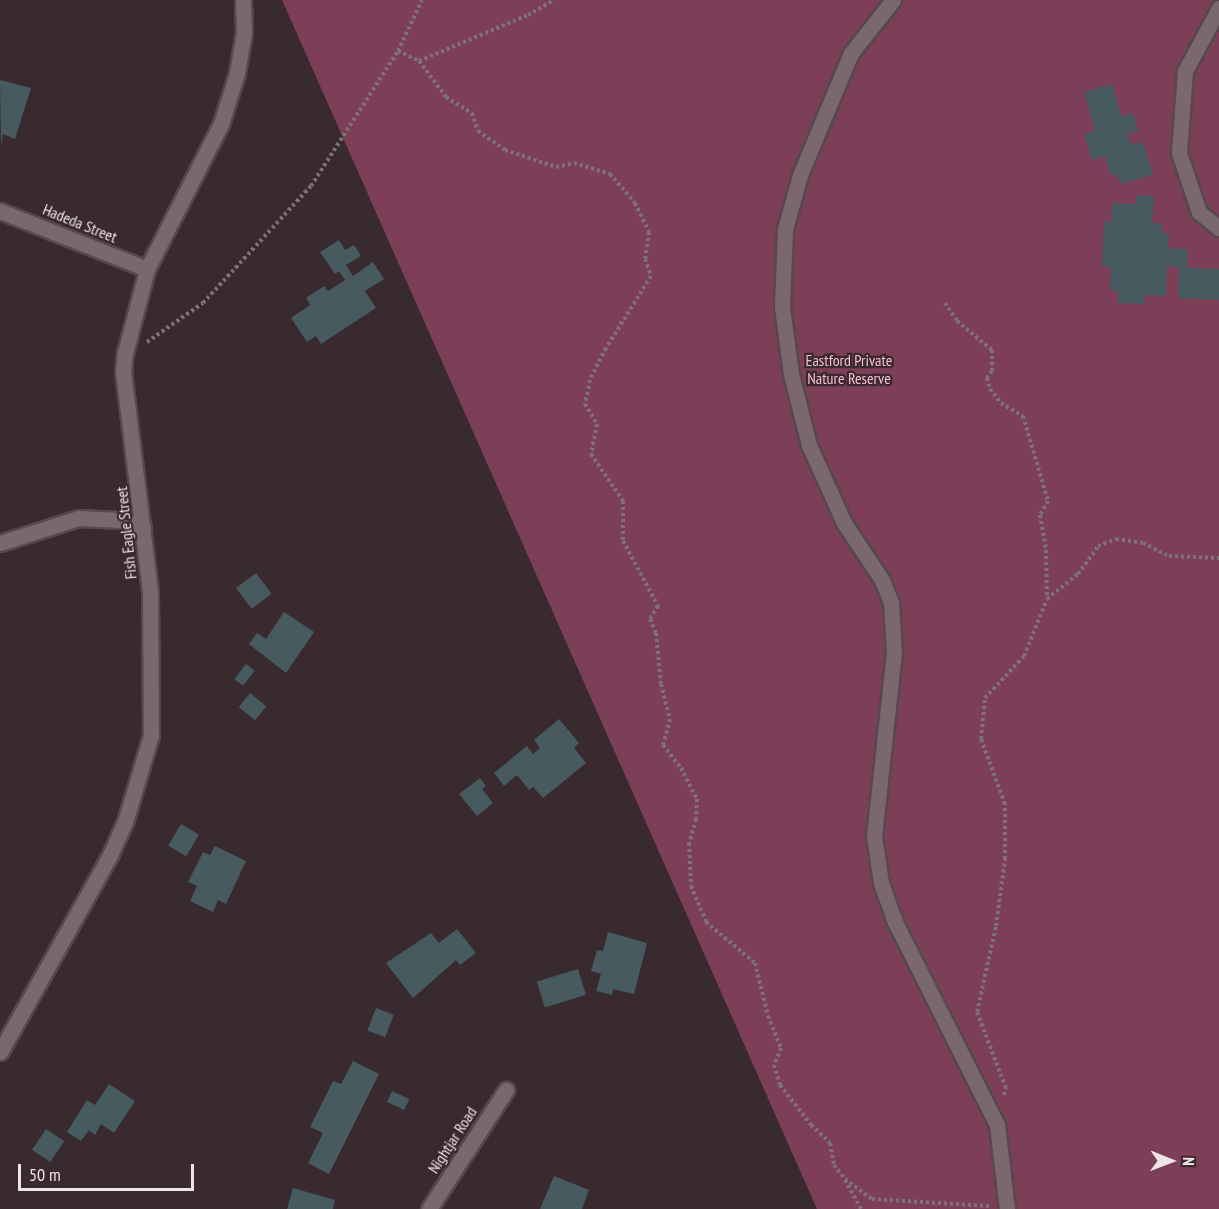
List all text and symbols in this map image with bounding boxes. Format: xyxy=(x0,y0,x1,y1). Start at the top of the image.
street label: Hadeda Street xyxy=(40,199,120,247)
park label: Eastford Private Nature Reserve xyxy=(806,350,892,388)
street label: Fish Eagle Street xyxy=(112,486,140,580)
street label: Nightjar Road xyxy=(423,1103,481,1177)
north arrow xyxy=(1141,1131,1201,1191)
scale bar xyxy=(21,1152,196,1190)
text: N xyxy=(1179,1157,1199,1166)
text: 50 m xyxy=(29,1163,61,1186)

